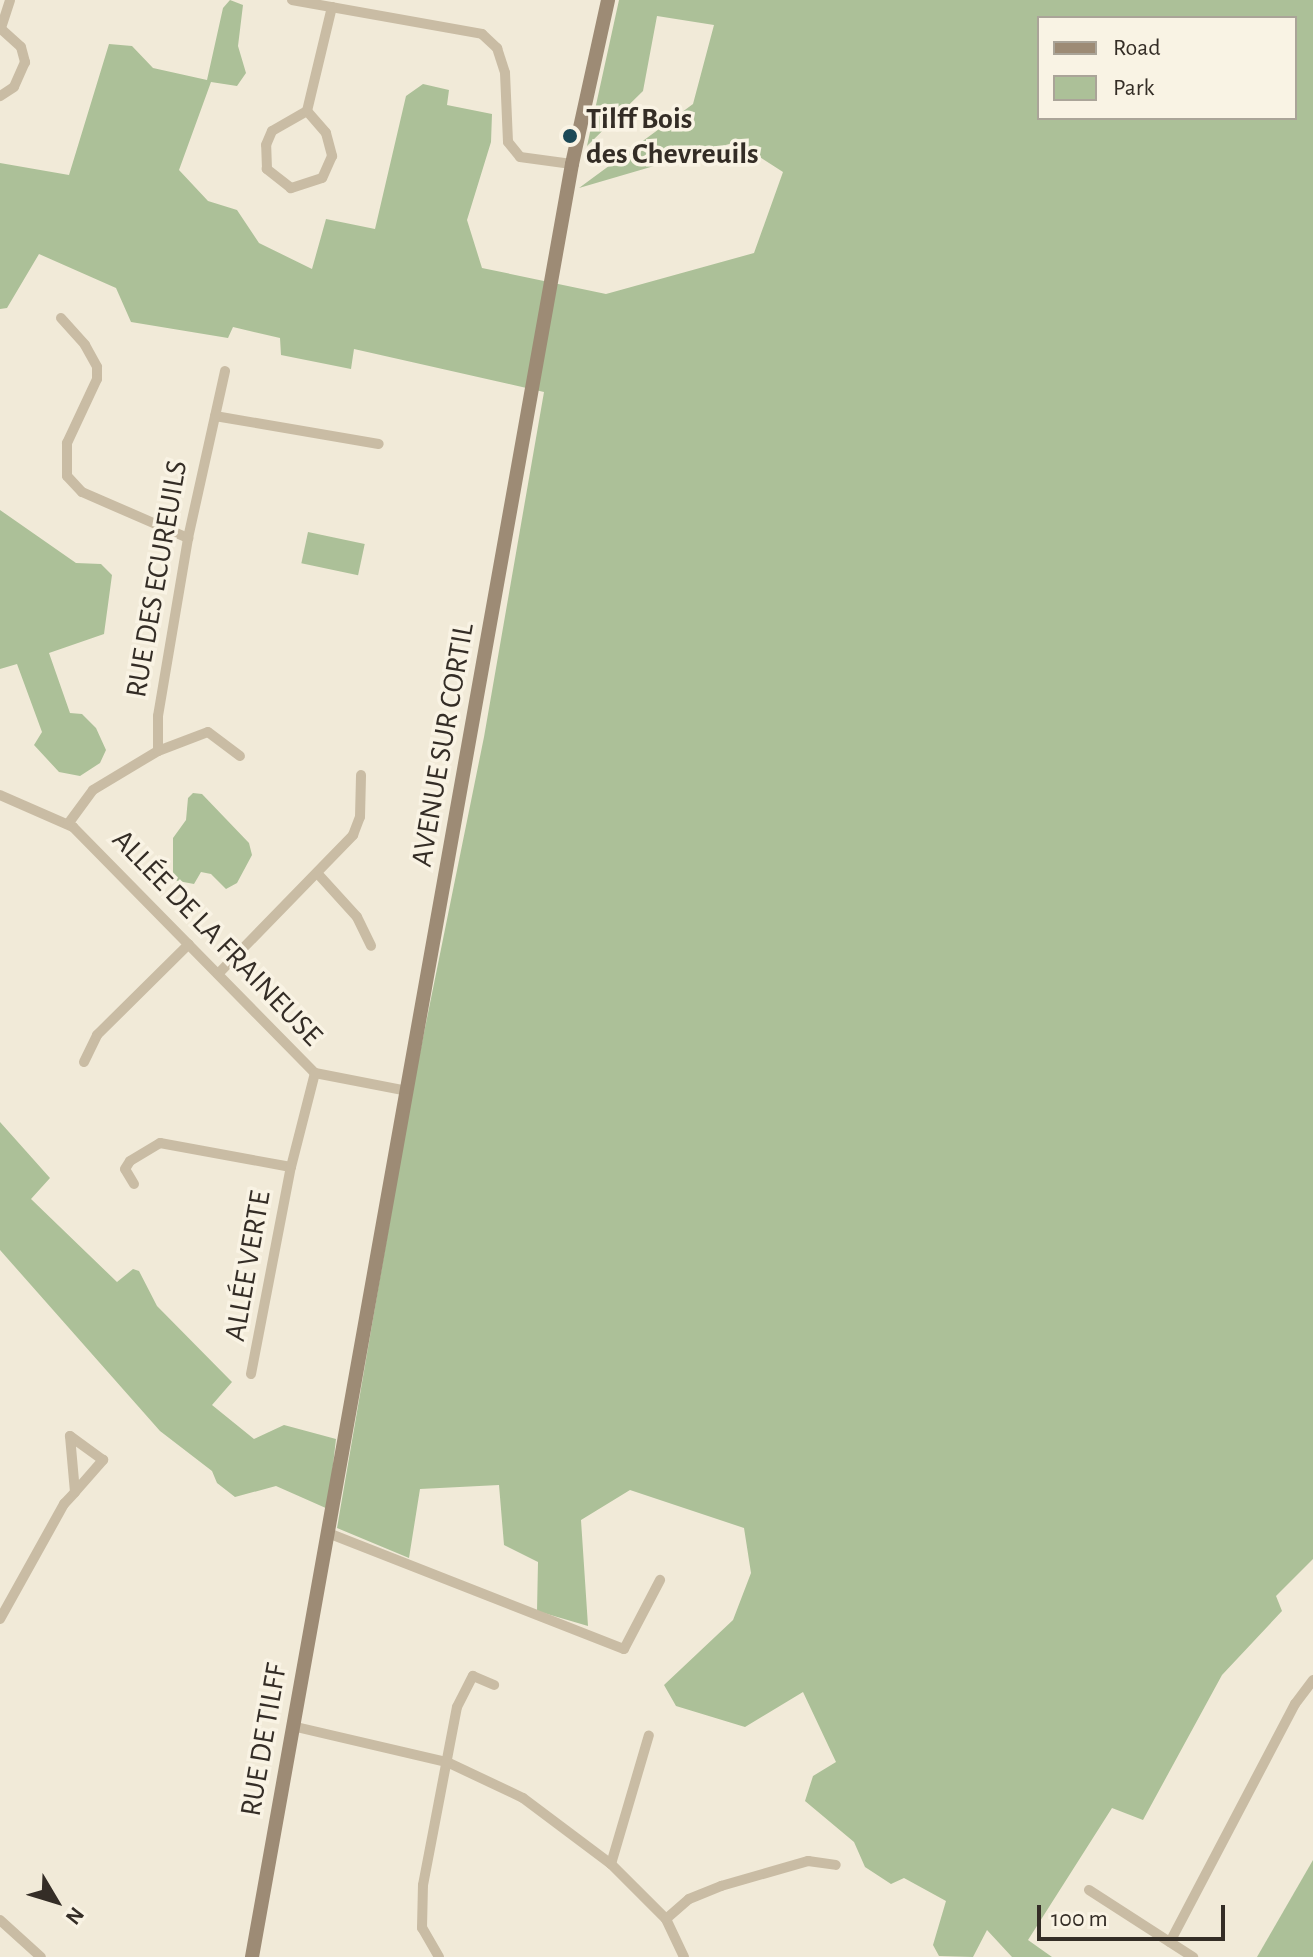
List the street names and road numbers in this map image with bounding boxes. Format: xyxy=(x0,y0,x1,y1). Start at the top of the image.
street label: RUE DES ECUREUILS xyxy=(118,458,196,700)
street label: AVENUE SUR CORTIL xyxy=(404,620,482,870)
street label: ALLÉE DE LA FRAINEUSE xyxy=(104,822,330,1054)
street label: ALLÉE VERTE xyxy=(217,1188,279,1344)
street label: RUE DE TILFF xyxy=(233,1661,295,1819)

